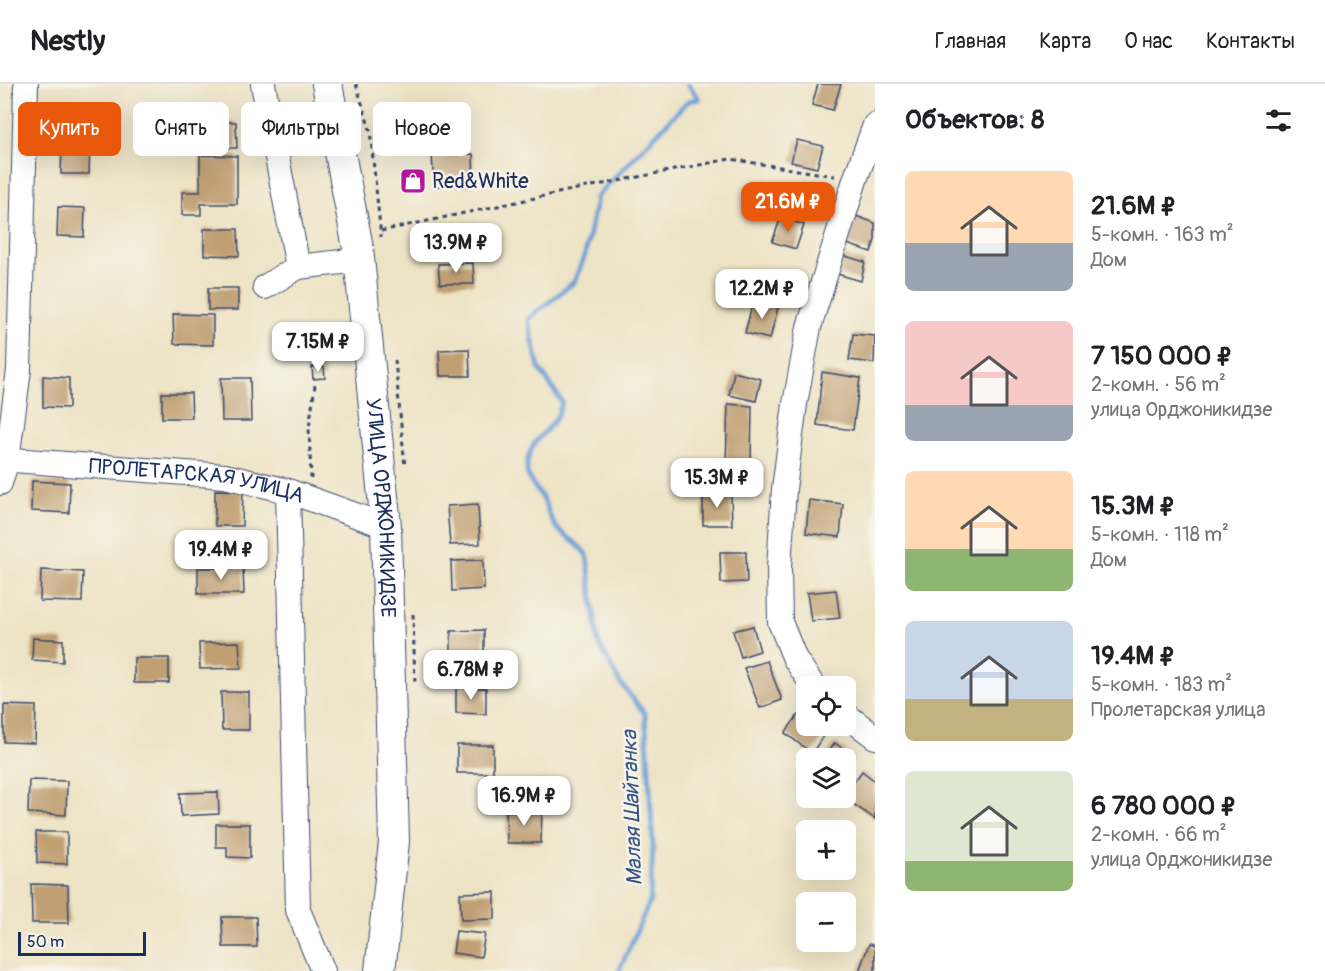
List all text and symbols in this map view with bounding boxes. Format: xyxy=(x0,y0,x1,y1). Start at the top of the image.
text: Nestly xyxy=(30,24,105,59)
text: Главная xyxy=(935,28,1006,55)
text: Карта xyxy=(1039,28,1091,55)
text: О нас xyxy=(1124,28,1173,55)
text: Контакты xyxy=(1206,28,1295,55)
chip: Купить xyxy=(18,102,121,156)
chip: Снять xyxy=(133,102,229,156)
chip: Фильтры xyxy=(241,102,361,156)
chip: Новое xyxy=(373,102,471,156)
text: Объектов: 8 xyxy=(905,104,1044,136)
icon: filters xyxy=(1262,104,1295,137)
shop icon: Red&White xyxy=(398,166,428,196)
place label: Red&White xyxy=(432,168,529,195)
pin: 21.6M ₽ xyxy=(733,182,843,233)
text: 21.6M ₽ xyxy=(755,189,821,214)
text: 21.6M ₽ xyxy=(1091,190,1177,222)
icon: home xyxy=(953,195,1025,267)
text: 5-комн. · 163 m² xyxy=(1091,222,1234,247)
pin: 13.9M ₽ xyxy=(401,223,511,274)
text: 13.9M ₽ xyxy=(424,230,488,255)
text: Дом xyxy=(1091,247,1127,272)
pin: 12.2M ₽ xyxy=(707,269,817,320)
text: 12.2M ₽ xyxy=(729,276,795,301)
pin: 7.15M ₽ xyxy=(263,322,373,373)
text: 7.15M ₽ xyxy=(286,329,350,354)
text: 7 150 000 ₽ xyxy=(1091,340,1233,372)
icon: home xyxy=(953,345,1025,417)
text: 2-комн. · 56 m² xyxy=(1091,372,1226,397)
street label: УЛИЦА ОРДЖОНИКИДЗЕ xyxy=(359,397,401,618)
text: улица Орджоникидзе xyxy=(1091,397,1272,422)
street label: ПРОЛЕТАРСКАЯ УЛИЦА xyxy=(88,453,308,510)
pin: 15.3M ₽ xyxy=(662,458,772,509)
text: 15.3M ₽ xyxy=(685,465,749,490)
text: 15.3M ₽ xyxy=(1091,490,1175,522)
icon: home xyxy=(953,495,1025,567)
text: 5-комн. · 118 m² xyxy=(1091,522,1229,547)
pin: 19.4M ₽ xyxy=(166,530,276,581)
text: 19.4M ₽ xyxy=(189,537,253,562)
text: Дом xyxy=(1091,547,1127,572)
text: 19.4M ₽ xyxy=(1091,640,1175,672)
icon: home xyxy=(953,645,1025,717)
pin: 6.78M ₽ xyxy=(416,650,526,701)
text: 6.78M ₽ xyxy=(437,657,505,682)
text: 5-комн. · 183 m² xyxy=(1091,672,1232,697)
map controls xyxy=(796,676,856,952)
button: locate xyxy=(796,676,856,736)
text: Пролетарская улица xyxy=(1091,697,1266,722)
water label: Малая Шайтанка xyxy=(615,728,649,886)
button: layers xyxy=(796,748,856,808)
pin: 16.9M ₽ xyxy=(469,776,579,827)
text: 16.9M ₽ xyxy=(492,783,556,808)
text: 6 780 000 ₽ xyxy=(1091,790,1237,822)
icon: home xyxy=(953,795,1025,867)
button: + xyxy=(796,820,856,880)
text: 2-комн. · 66 m² xyxy=(1091,822,1227,847)
text: улица Орджоникидзе xyxy=(1091,847,1272,872)
button: − xyxy=(796,892,856,952)
scale bar xyxy=(18,929,146,956)
text: 50 m xyxy=(27,932,64,952)

